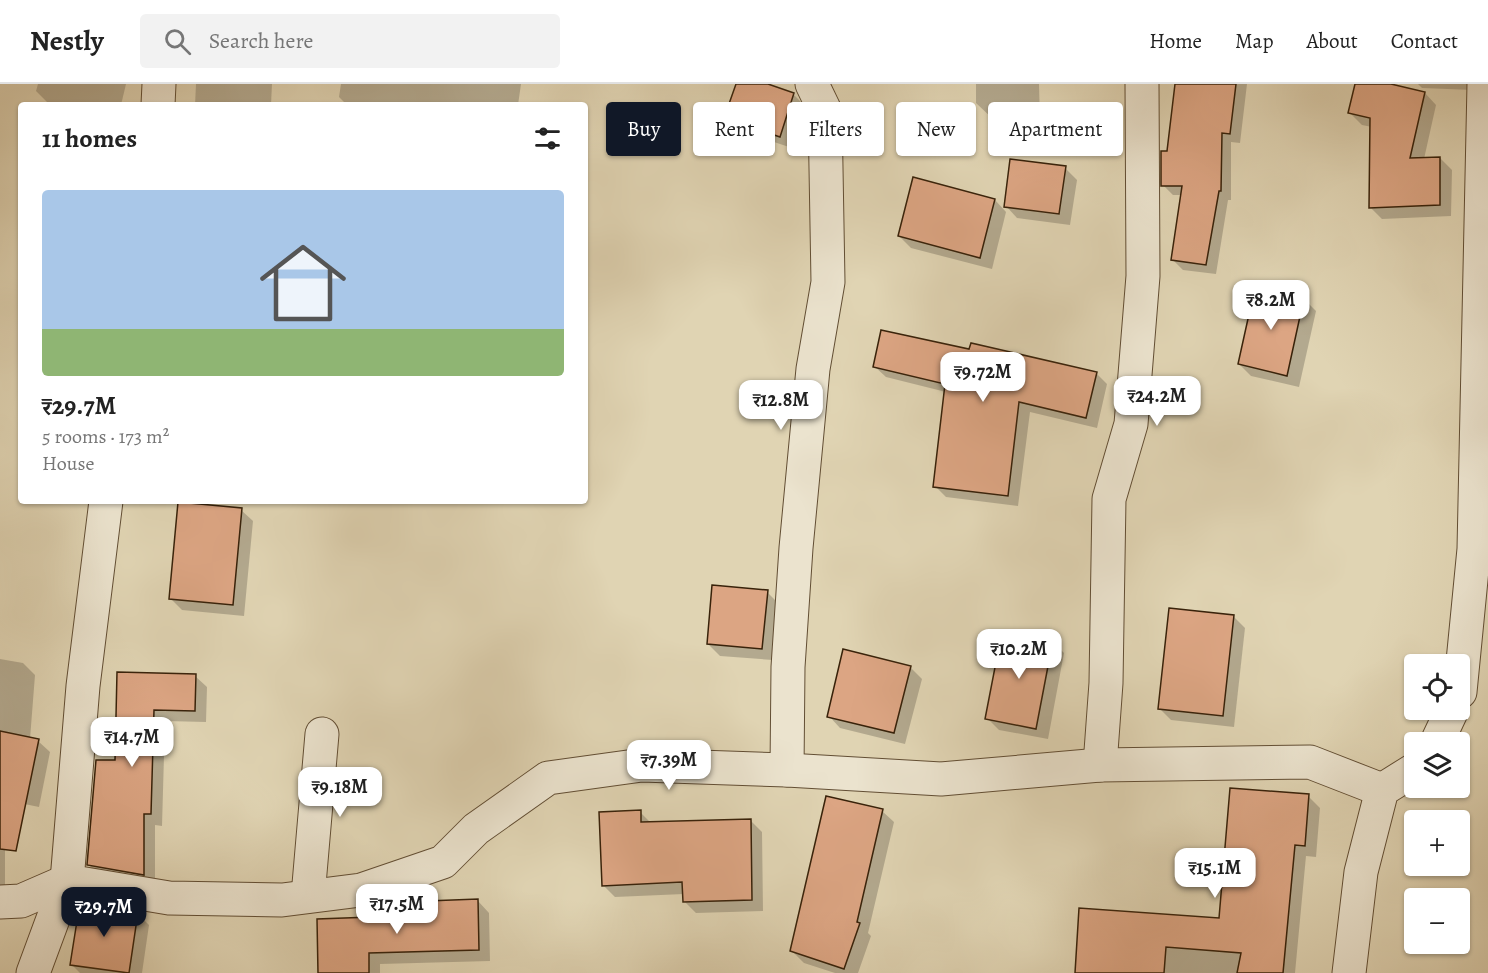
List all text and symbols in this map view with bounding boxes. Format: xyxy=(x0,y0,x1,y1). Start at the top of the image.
search box xyxy=(140,14,560,68)
text: Nestly xyxy=(30,22,104,60)
icon: search xyxy=(161,25,194,58)
text: Search here xyxy=(209,26,313,56)
text: Home xyxy=(1149,27,1202,55)
text: Map xyxy=(1235,27,1273,55)
text: About xyxy=(1306,27,1358,55)
text: Contact xyxy=(1391,27,1458,55)
chip: Buy xyxy=(606,102,681,156)
chip: Rent xyxy=(693,102,775,156)
chip: Filters xyxy=(787,102,884,156)
chip: New xyxy=(896,102,976,156)
chip: Apartment xyxy=(988,102,1123,156)
text: 11 homes xyxy=(42,121,137,156)
icon: filters xyxy=(531,122,564,155)
icon: home xyxy=(249,229,357,337)
pin: ₹8.2M xyxy=(1229,280,1313,331)
text: ₹8.2M xyxy=(1246,286,1296,313)
pin: ₹9.72M xyxy=(934,352,1032,403)
text: ₹9.72M xyxy=(954,358,1012,385)
pin: ₹24.2M xyxy=(1108,376,1206,427)
pin: ₹12.8M xyxy=(732,380,830,431)
text: ₹24.2M xyxy=(1128,382,1186,409)
text: ₹12.8M xyxy=(753,386,809,413)
text: ₹29.7M xyxy=(42,388,116,423)
text: 5 rooms · 173 m² xyxy=(42,423,169,450)
text: House xyxy=(42,450,94,477)
pin: ₹10.2M xyxy=(970,629,1068,680)
text: ₹10.2M xyxy=(991,635,1047,662)
map controls xyxy=(1404,654,1470,954)
button: locate xyxy=(1404,654,1470,720)
pin: ₹14.7M xyxy=(83,717,181,768)
text: ₹14.7M xyxy=(105,723,159,750)
button: layers xyxy=(1404,732,1470,798)
pin: ₹7.39M xyxy=(620,740,718,791)
text: ₹7.39M xyxy=(641,746,697,773)
pin: ₹9.18M xyxy=(291,767,389,818)
text: ₹9.18M xyxy=(312,773,368,800)
button: + xyxy=(1404,810,1470,876)
pin: ₹15.1M xyxy=(1166,848,1264,899)
text: ₹15.1M xyxy=(1189,854,1241,881)
pin: ₹17.5M xyxy=(348,884,446,935)
pin: ₹29.7M xyxy=(55,887,153,938)
button: − xyxy=(1404,888,1470,954)
text: ₹17.5M xyxy=(370,890,424,917)
text: ₹29.7M xyxy=(75,893,133,920)

